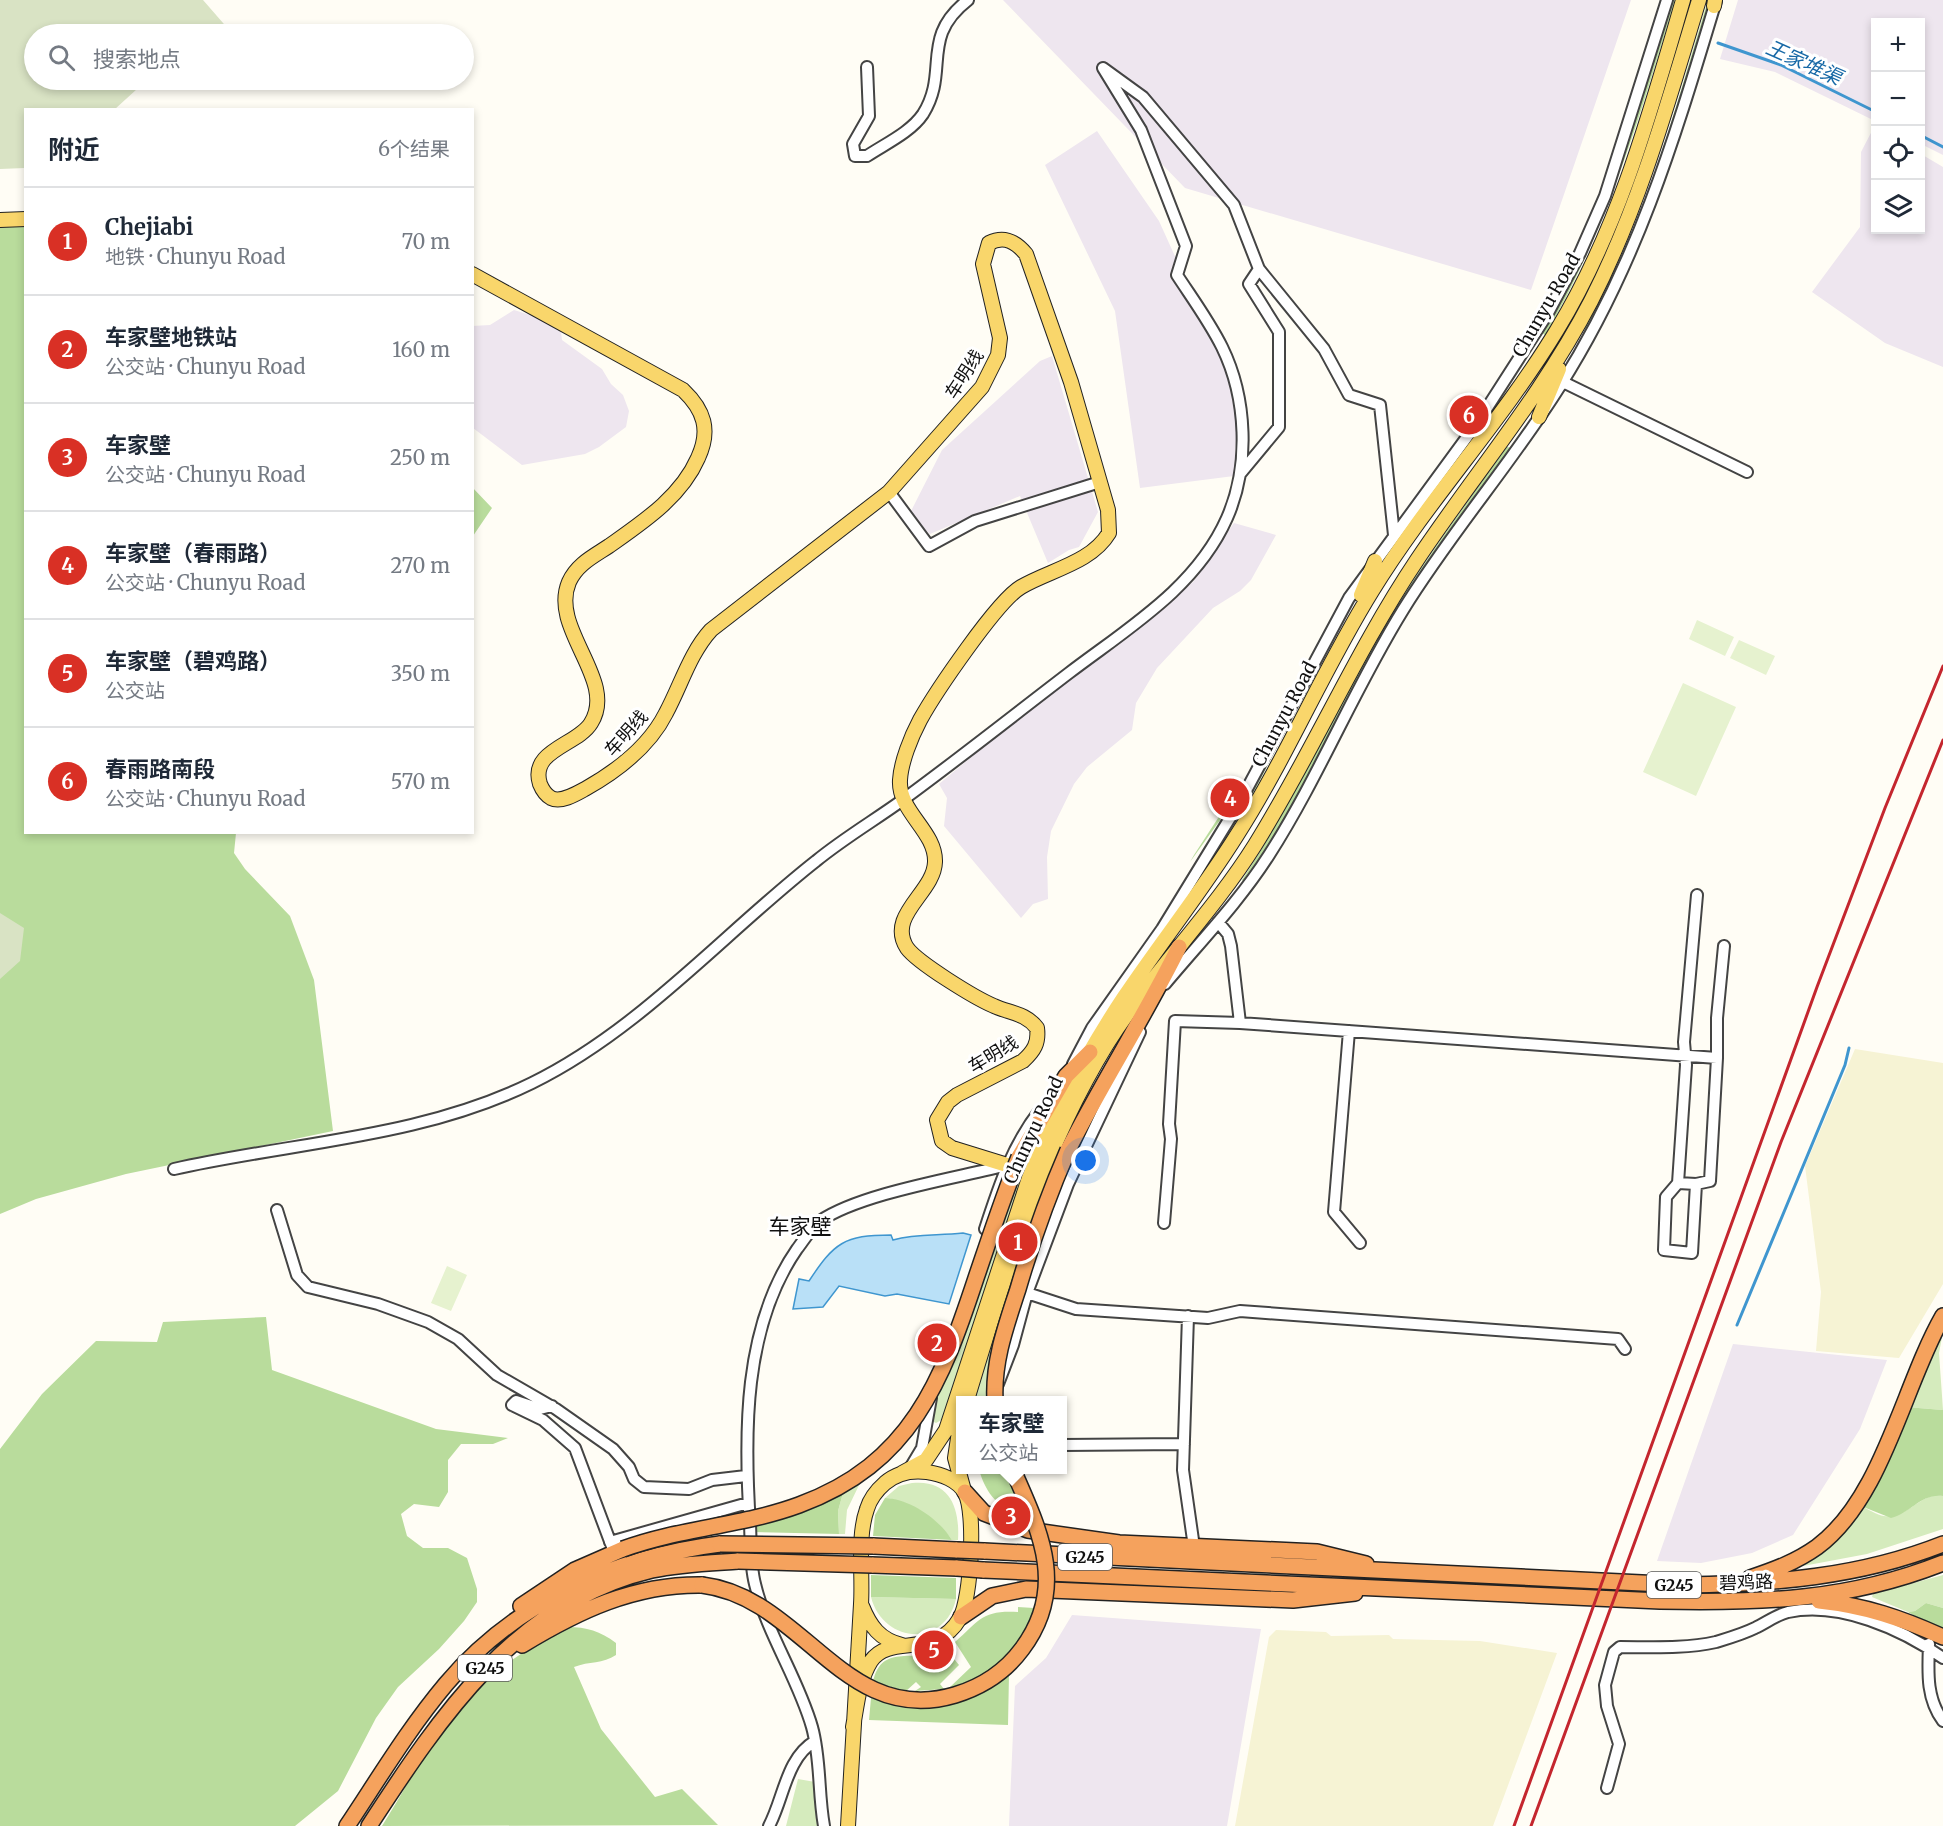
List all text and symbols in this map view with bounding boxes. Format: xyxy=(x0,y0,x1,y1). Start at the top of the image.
map controls xyxy=(1871,18,1925,234)
button: + xyxy=(1871,18,1925,72)
search box xyxy=(24,24,474,90)
water label: 王家堆渠 xyxy=(1762,34,1848,91)
icon: search xyxy=(45,41,78,74)
text: 搜索地点 xyxy=(93,45,181,73)
button: − xyxy=(1871,72,1925,126)
button: locate xyxy=(1871,126,1925,180)
text: 附近 xyxy=(48,133,100,166)
text: 6个结果 xyxy=(378,136,450,161)
button: layers xyxy=(1871,180,1925,234)
text: Chejiabi xyxy=(105,213,193,241)
text: 1 xyxy=(63,229,72,254)
text: 70 m xyxy=(402,229,450,254)
text: 地铁 · Chunyu Road xyxy=(105,244,285,269)
street label: Chunyu Road xyxy=(1507,249,1585,361)
text: 车家壁地铁站 xyxy=(105,323,237,351)
text: 2 xyxy=(62,337,73,362)
text: 160 m xyxy=(392,337,450,362)
street label: 车明线 xyxy=(940,345,988,403)
text: 公交站 · Chunyu Road xyxy=(105,354,305,379)
pin: 6 xyxy=(1450,392,1488,438)
text: 车家壁 xyxy=(105,431,171,459)
text: 3 xyxy=(62,445,73,470)
text: 250 m xyxy=(390,445,450,470)
text: 公交站 · Chunyu Road xyxy=(105,462,305,487)
text: 车家壁（春雨路） xyxy=(105,539,281,567)
text: 4 xyxy=(61,553,74,578)
text: 270 m xyxy=(390,553,450,578)
text: 公交站 · Chunyu Road xyxy=(105,570,305,595)
text: 车家壁（碧鸡路） xyxy=(105,647,281,675)
street label: Chunyu Road xyxy=(1247,657,1321,771)
text: 5 xyxy=(62,661,73,686)
text: 350 m xyxy=(391,661,450,686)
text: 公交站 xyxy=(105,678,165,703)
street label: 车明线 xyxy=(599,705,653,761)
text: 春雨路南段 xyxy=(105,755,215,783)
text: 6 xyxy=(61,769,74,794)
text: 570 m xyxy=(391,769,450,794)
pin: 4 xyxy=(1210,776,1250,820)
text: 公交站 · Chunyu Road xyxy=(105,786,305,811)
street label: 车明线 xyxy=(964,1030,1022,1078)
street label: Chunyu Road xyxy=(998,1073,1068,1187)
your location xyxy=(1071,1146,1100,1175)
district label: 车家壁 xyxy=(769,1213,832,1240)
pin: 1 xyxy=(998,1220,1038,1264)
pin: 2 xyxy=(918,1320,956,1366)
popup xyxy=(956,1396,1067,1474)
text: 车家壁 xyxy=(978,1409,1045,1437)
text: 公交站 xyxy=(978,1440,1038,1465)
pin: 3 xyxy=(992,1494,1030,1538)
road number: G245 xyxy=(1058,1544,1112,1570)
street label: 碧鸡路 xyxy=(1719,1570,1773,1594)
road number: G245 xyxy=(1647,1572,1701,1598)
pin: 5 xyxy=(914,1628,954,1672)
road number: G245 xyxy=(458,1655,512,1681)

